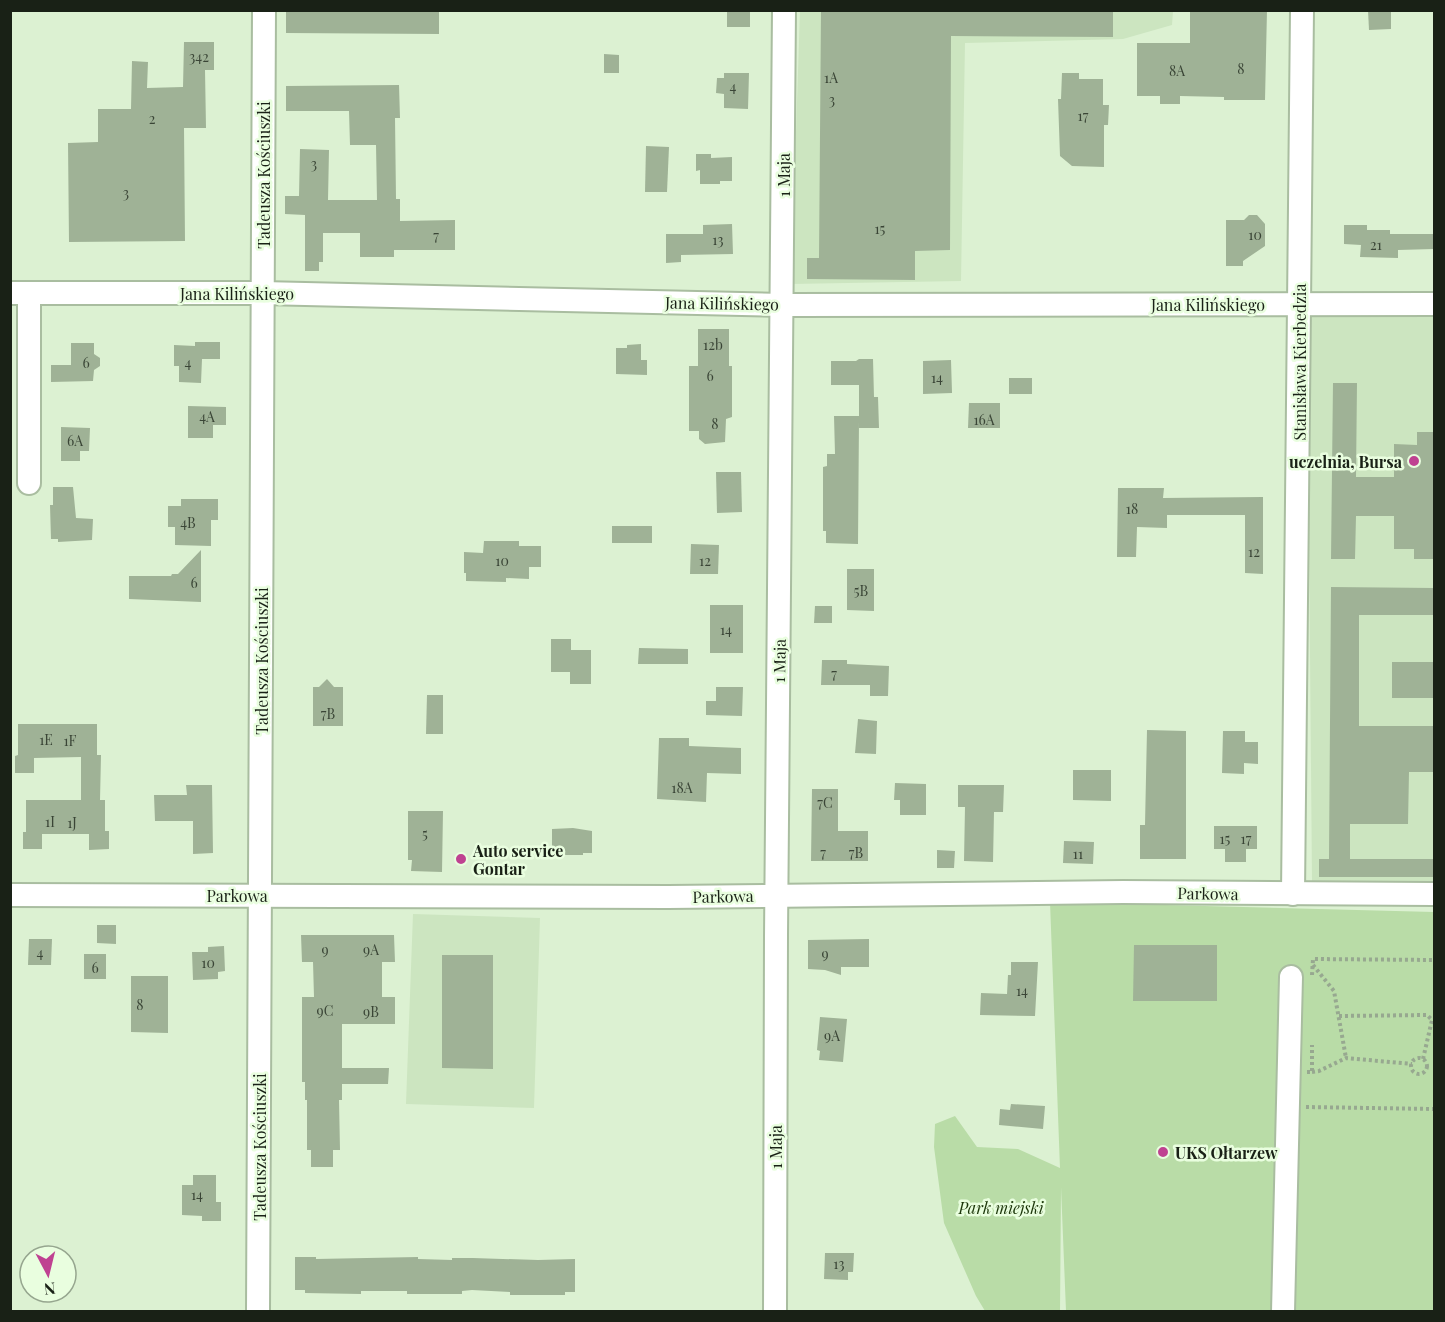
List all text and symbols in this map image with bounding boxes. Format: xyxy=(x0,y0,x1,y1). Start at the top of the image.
house number: 342 xyxy=(189,47,209,66)
house number: 8 xyxy=(1237,59,1245,78)
house number: 8A xyxy=(1169,61,1185,80)
house number: 1A xyxy=(824,68,838,87)
house number: 4 xyxy=(730,77,737,96)
house number: 3 xyxy=(829,90,835,109)
street label: Tadeusza Kościuszki xyxy=(253,101,274,249)
house number: 17 xyxy=(1078,106,1089,125)
house number: 2 xyxy=(149,109,156,128)
street label: 1 Maja xyxy=(773,153,794,197)
house number: 3 xyxy=(311,154,317,173)
house number: 3 xyxy=(123,183,129,202)
house number: 15 xyxy=(875,219,886,238)
house number: 10 xyxy=(1248,225,1262,244)
house number: 7 xyxy=(433,226,439,245)
house number: 13 xyxy=(712,230,724,249)
house number: 21 xyxy=(1370,235,1382,254)
street label: Jana Kilińskiego xyxy=(179,283,294,304)
street label: Stanisława Kierbedzia xyxy=(1289,284,1310,440)
street label: Jana Kilińskiego xyxy=(664,291,779,314)
street label: Jana Kilińskiego xyxy=(1150,294,1265,315)
house number: 12b xyxy=(703,335,723,354)
house number: 6 xyxy=(82,353,90,372)
house number: 4 xyxy=(185,353,192,372)
house number: 6 xyxy=(706,366,714,385)
house number: 14 xyxy=(931,368,943,387)
house number: 4A xyxy=(199,407,215,426)
house number: 16A xyxy=(973,410,995,429)
house number: 8 xyxy=(711,414,719,433)
house number: 6A xyxy=(67,431,83,450)
place label: uczelnia, Bursa xyxy=(1289,451,1403,472)
marker: uczelnia, Bursa xyxy=(1407,454,1421,468)
house number: 18 xyxy=(1126,499,1138,518)
house number: 4B xyxy=(180,513,196,532)
house number: 12 xyxy=(1248,542,1260,561)
house number: 10 xyxy=(495,551,509,570)
house number: 12 xyxy=(699,551,711,570)
house number: 6 xyxy=(190,573,198,592)
house number: 5B xyxy=(854,581,869,600)
street label: Tadeusza Kościuszki xyxy=(251,587,272,735)
house number: 14 xyxy=(720,620,732,639)
street label: 1 Maja xyxy=(768,639,790,683)
house number: 7 xyxy=(831,664,837,683)
house number: 7B xyxy=(321,704,335,723)
house number: 1E xyxy=(39,730,53,749)
house number: 1F xyxy=(63,731,77,750)
house number: 18A xyxy=(671,778,693,797)
house number: 7C xyxy=(817,793,833,812)
house number: 1I xyxy=(45,812,55,831)
house number: 1J xyxy=(67,813,77,832)
house number: 5 xyxy=(422,824,428,843)
house number: 15 xyxy=(1220,829,1231,848)
house number: 17 xyxy=(1241,829,1252,848)
place label: Auto service Gontar xyxy=(472,840,563,879)
house number: 7 xyxy=(820,843,826,862)
house number: 7B xyxy=(849,843,863,862)
house number: 11 xyxy=(1073,844,1083,863)
marker: Auto service Gontar xyxy=(454,852,468,866)
street label: Parkowa xyxy=(1177,882,1239,904)
street label: Parkowa xyxy=(206,885,268,906)
street label: Parkowa xyxy=(692,885,754,907)
house number: 9 xyxy=(321,940,329,959)
house number: 9A xyxy=(363,940,379,959)
house number: 4 xyxy=(37,943,44,962)
house number: 9 xyxy=(821,944,829,963)
house number: 10 xyxy=(201,953,215,972)
house number: 6 xyxy=(91,958,99,977)
house number: 14 xyxy=(1016,981,1028,1000)
house number: 8 xyxy=(136,995,144,1014)
house number: 9C xyxy=(317,1001,333,1020)
house number: 9B xyxy=(363,1002,379,1021)
house number: 9A xyxy=(824,1026,840,1045)
street label: Tadeusza Kościuszki xyxy=(249,1073,270,1221)
street label: 1 Maja xyxy=(765,1125,786,1169)
place label: UKS Ołtarzew xyxy=(1175,1142,1278,1163)
marker: UKS Ołtarzew xyxy=(1156,1145,1170,1159)
house number: 14 xyxy=(191,1185,203,1204)
park label: Park miejski xyxy=(958,1197,1045,1218)
north arrow xyxy=(18,1244,78,1304)
house number: 13 xyxy=(833,1254,845,1273)
text: N xyxy=(42,1278,57,1301)

